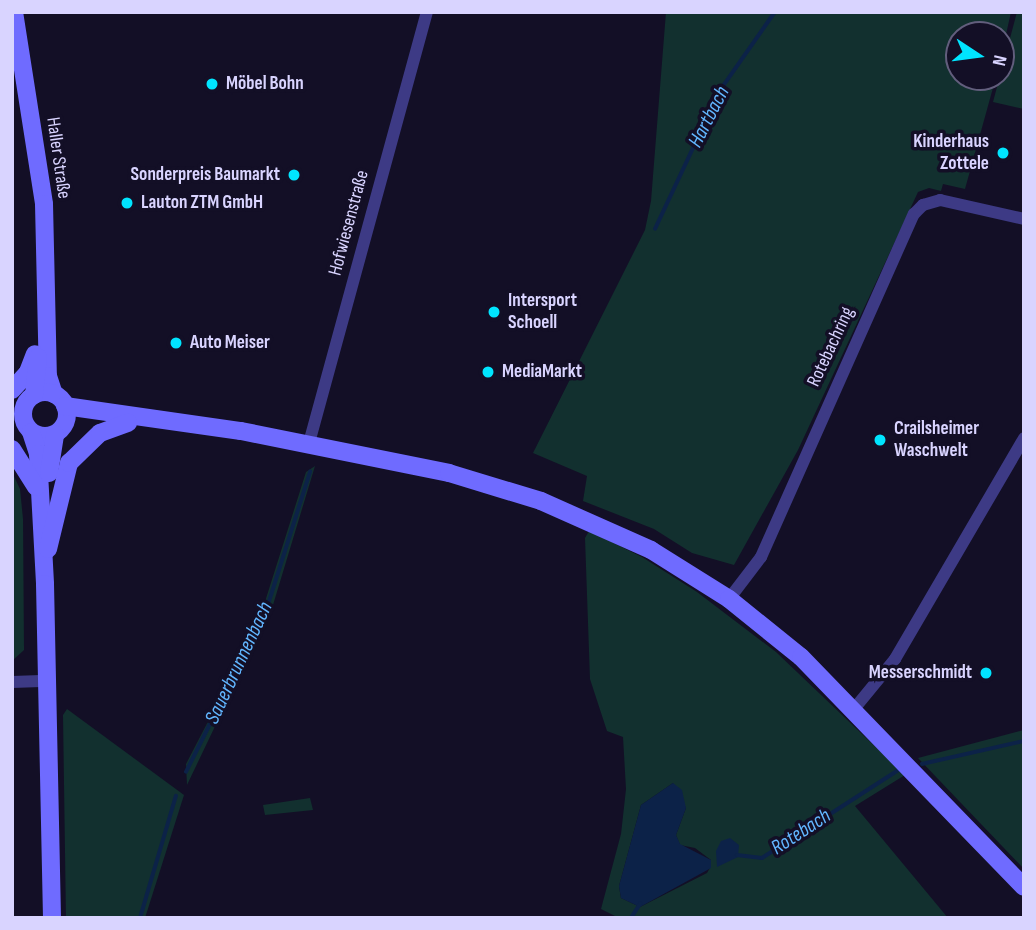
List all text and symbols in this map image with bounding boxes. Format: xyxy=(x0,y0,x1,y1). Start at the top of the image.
north arrow xyxy=(945,21,1015,91)
text: N xyxy=(987,53,1011,68)
place label: Möbel Bohn xyxy=(226,73,304,95)
marker: Möbel Bohn xyxy=(204,76,220,92)
water label: Hartbach xyxy=(683,82,735,152)
street label: Haller Straße xyxy=(41,116,75,200)
place label: Kinderhaus Zottele xyxy=(913,131,989,175)
marker: Kinderhaus Zottele xyxy=(995,145,1011,161)
place label: Sonderpreis Baumarkt xyxy=(131,164,280,186)
marker: Sonderpreis Baumarkt xyxy=(286,167,302,183)
street label: Hofwiesenstraße xyxy=(324,168,374,278)
place label: Lauton ZTM GmbH xyxy=(141,192,263,214)
marker: Lauton ZTM GmbH xyxy=(119,195,135,211)
place label: Intersport Schoell xyxy=(508,290,577,334)
marker: Intersport Schoell xyxy=(486,304,502,320)
street label: Rotebachring xyxy=(803,304,859,390)
place label: Auto Meiser xyxy=(190,332,270,354)
marker: Auto Meiser xyxy=(168,335,184,351)
place label: MediaMarkt xyxy=(502,361,582,383)
marker: MediaMarkt xyxy=(480,364,496,380)
place label: Crailsheimer Waschwelt xyxy=(894,418,979,462)
marker: Crailsheimer Waschwelt xyxy=(872,432,888,448)
water label: Sauerbrunnenbach xyxy=(200,598,278,728)
place label: Messerschmidt xyxy=(869,662,972,684)
marker: Messerschmidt xyxy=(978,665,994,681)
water label: Rotebach xyxy=(766,803,836,861)

